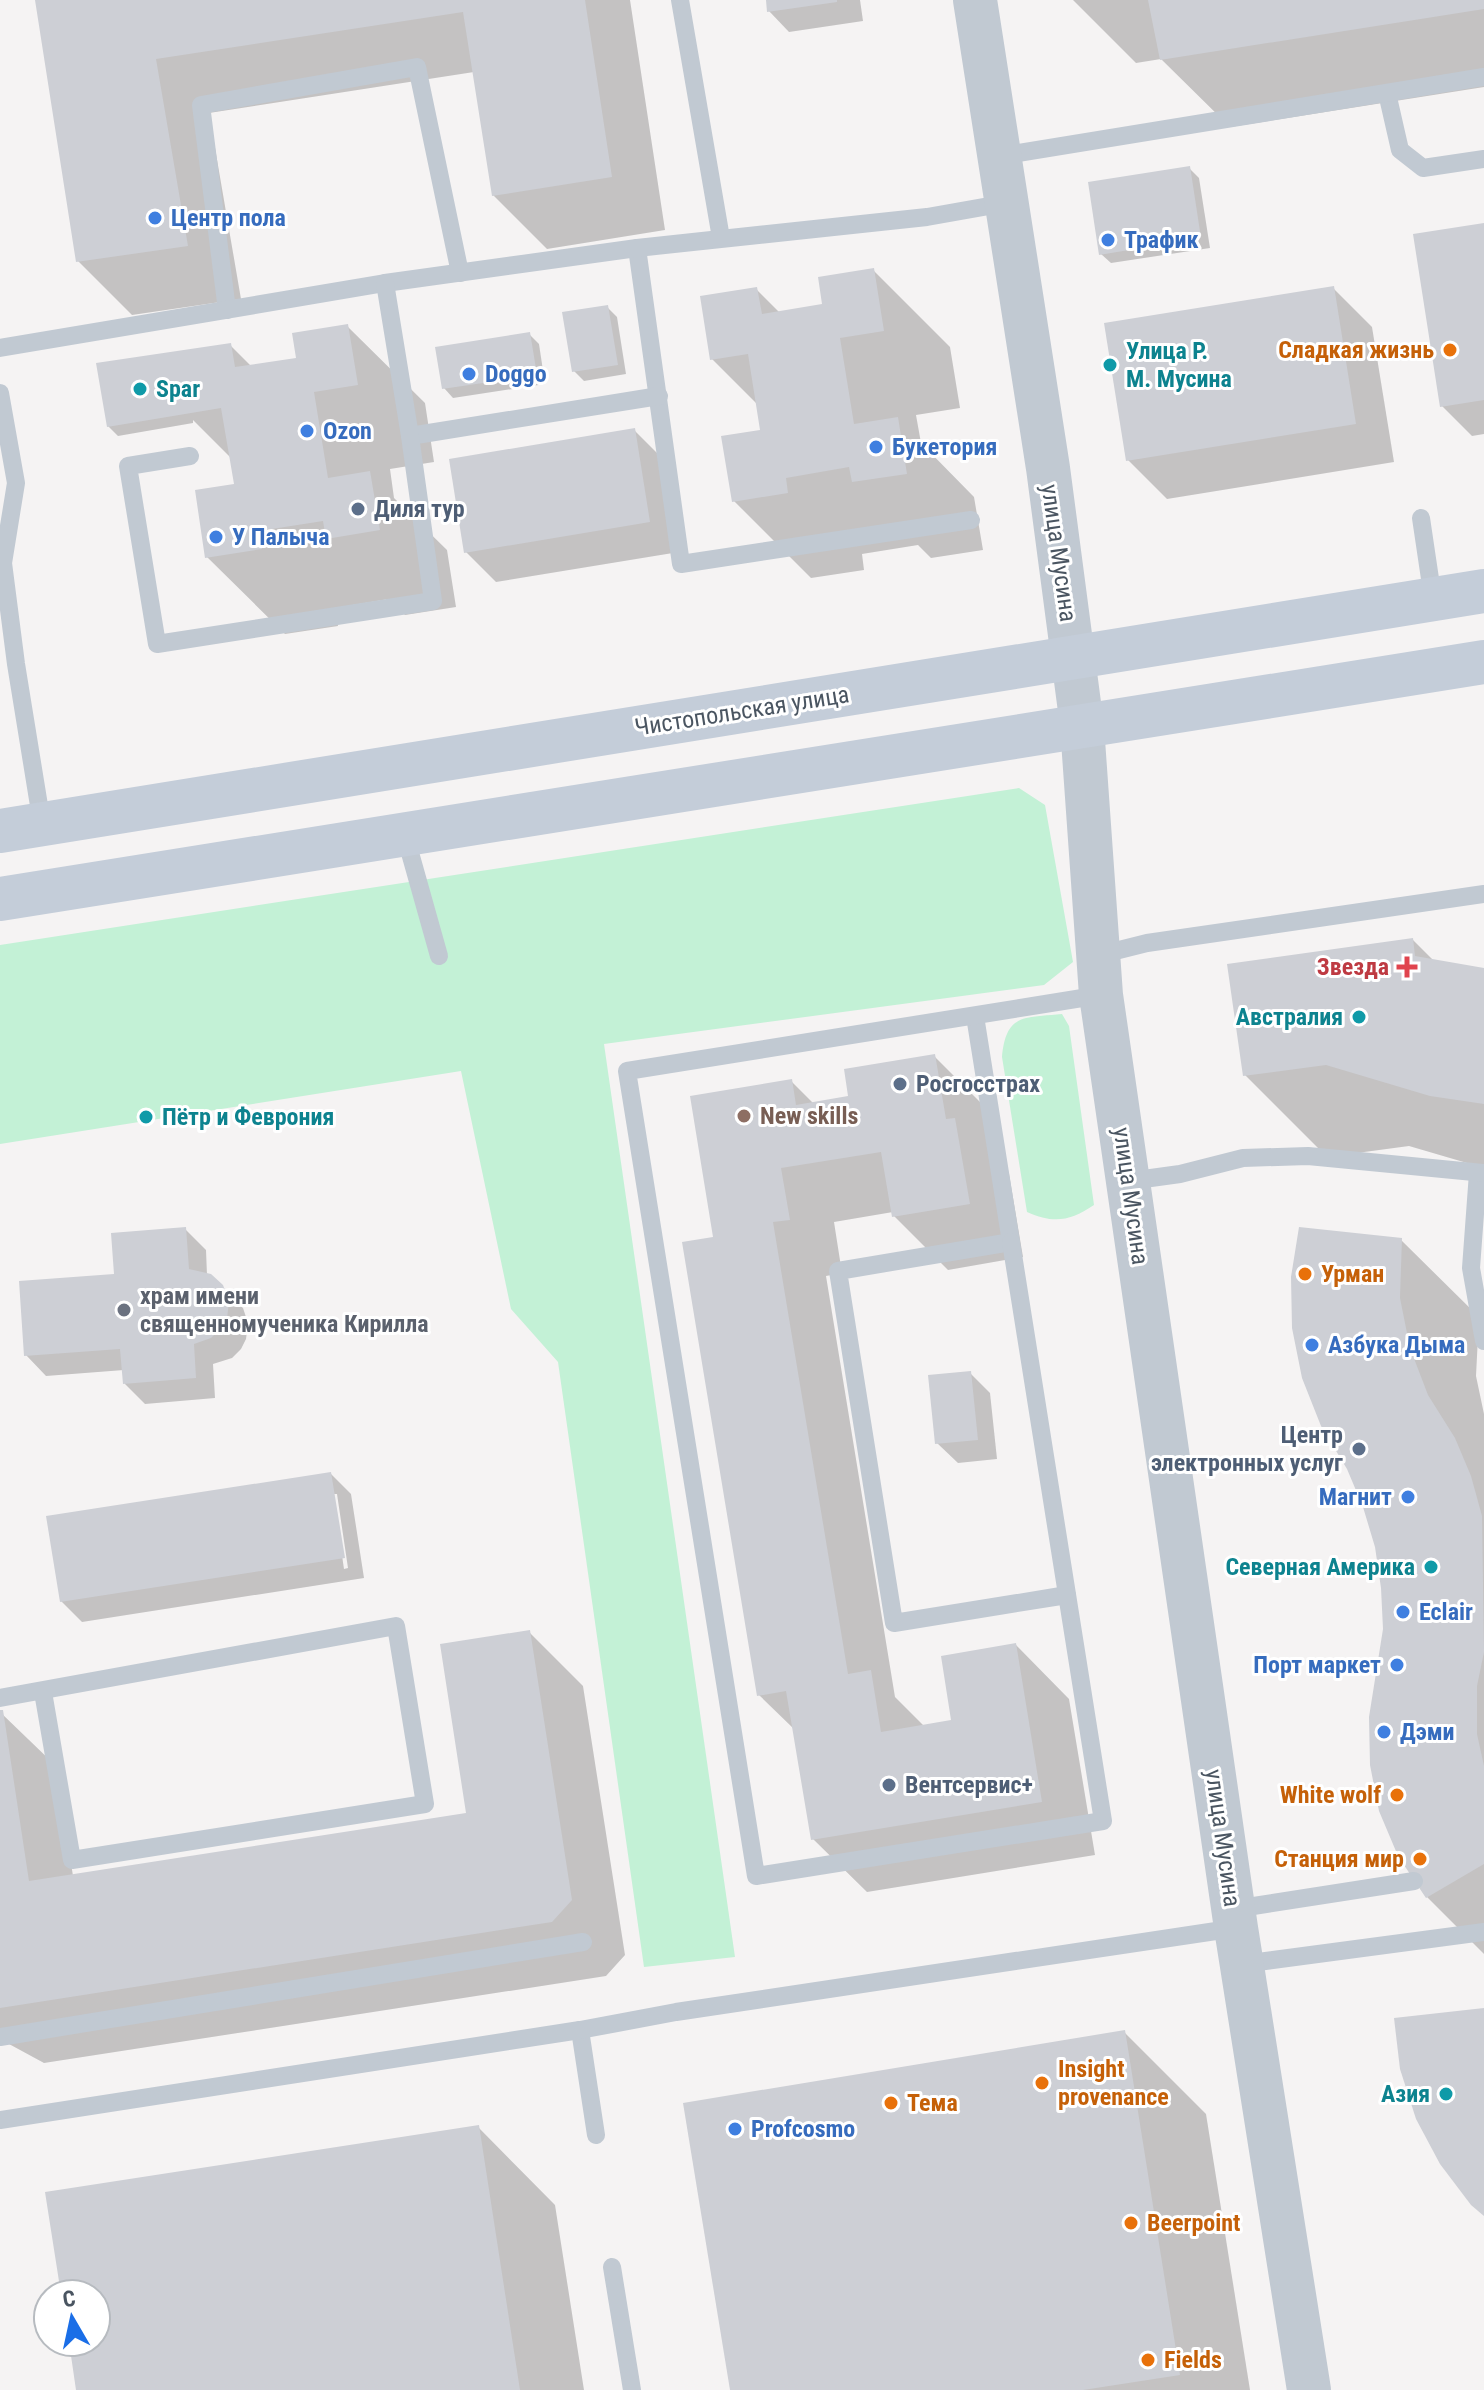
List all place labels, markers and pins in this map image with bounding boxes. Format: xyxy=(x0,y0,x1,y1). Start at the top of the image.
place label: Центр пола xyxy=(171,204,286,232)
marker: Центр пола xyxy=(146,209,164,227)
place label: Трафик xyxy=(1124,226,1199,254)
marker: Трафик xyxy=(1099,231,1117,249)
place label: Сладкая жизнь xyxy=(1278,336,1434,364)
place label: Улица Р. М. Мусина xyxy=(1126,337,1232,393)
marker: Сладкая жизнь xyxy=(1441,341,1459,359)
marker: Улица Р. М. Мусина xyxy=(1101,356,1119,374)
place label: Doggo xyxy=(485,360,547,388)
marker: Doggo xyxy=(460,365,478,383)
place label: Spar xyxy=(156,375,200,403)
marker: Spar xyxy=(131,380,149,398)
place label: Ozon xyxy=(323,417,372,445)
marker: Ozon xyxy=(298,422,316,440)
place label: Букетория xyxy=(892,433,997,461)
marker: Букетория xyxy=(867,438,885,456)
place label: Диля тур xyxy=(374,495,465,523)
marker: Диля тур xyxy=(349,500,367,518)
place label: У Палыча xyxy=(232,523,329,551)
marker: У Палыча xyxy=(207,528,225,546)
place label: Звезда xyxy=(1317,953,1389,981)
marker: Звезда xyxy=(1396,956,1418,978)
place label: Австралия xyxy=(1236,1003,1343,1031)
marker: Австралия xyxy=(1350,1008,1368,1026)
place label: Росгосстрах xyxy=(916,1070,1040,1098)
marker: Росгосстрах xyxy=(891,1075,909,1093)
place label: New skills xyxy=(760,1102,858,1130)
place label: Пётр и Феврония xyxy=(162,1103,334,1131)
marker: New skills xyxy=(735,1107,753,1125)
marker: Пётр и Феврония xyxy=(137,1108,155,1126)
place label: Урман xyxy=(1321,1260,1384,1288)
marker: Урман xyxy=(1296,1265,1314,1283)
place label: храм имени священномученика Кирилла xyxy=(140,1282,429,1338)
marker: храм имени священномученика Кирилла xyxy=(115,1301,133,1319)
place label: Азбука Дыма xyxy=(1328,1331,1465,1359)
marker: Азбука Дыма xyxy=(1303,1336,1321,1354)
place label: Центр электронных услуг xyxy=(1151,1421,1343,1477)
marker: Центр электронных услуг xyxy=(1350,1440,1368,1458)
place label: Магнит xyxy=(1319,1483,1392,1511)
marker: Магнит xyxy=(1399,1488,1417,1506)
place label: Северная Америка xyxy=(1225,1553,1415,1581)
marker: Северная Америка xyxy=(1422,1558,1440,1576)
place label: Eclair xyxy=(1419,1598,1473,1626)
marker: Eclair xyxy=(1394,1603,1412,1621)
place label: Порт маркет xyxy=(1253,1651,1381,1679)
marker: Порт маркет xyxy=(1388,1656,1406,1674)
place label: Дэми xyxy=(1400,1718,1455,1746)
marker: Дэми xyxy=(1375,1723,1393,1741)
place label: Вентсервис+ xyxy=(905,1771,1033,1799)
marker: Вентсервис+ xyxy=(880,1776,898,1794)
place label: White wolf xyxy=(1280,1781,1381,1809)
marker: White wolf xyxy=(1388,1786,1406,1804)
place label: Станция мир xyxy=(1274,1845,1404,1873)
marker: Станция мир xyxy=(1411,1850,1429,1868)
place label: Insight provenance xyxy=(1058,2055,1169,2111)
marker: Insight provenance xyxy=(1033,2074,1051,2092)
place label: Азия xyxy=(1381,2080,1430,2108)
marker: Азия xyxy=(1437,2085,1455,2103)
place label: Тема xyxy=(907,2089,958,2117)
marker: Тема xyxy=(882,2094,900,2112)
place label: Profcosmo xyxy=(751,2115,855,2143)
marker: Profcosmo xyxy=(726,2120,744,2138)
place label: Beerpoint xyxy=(1147,2209,1240,2237)
marker: Beerpoint xyxy=(1122,2214,1140,2232)
place label: Fields xyxy=(1164,2346,1222,2374)
marker: Fields xyxy=(1139,2351,1157,2369)

